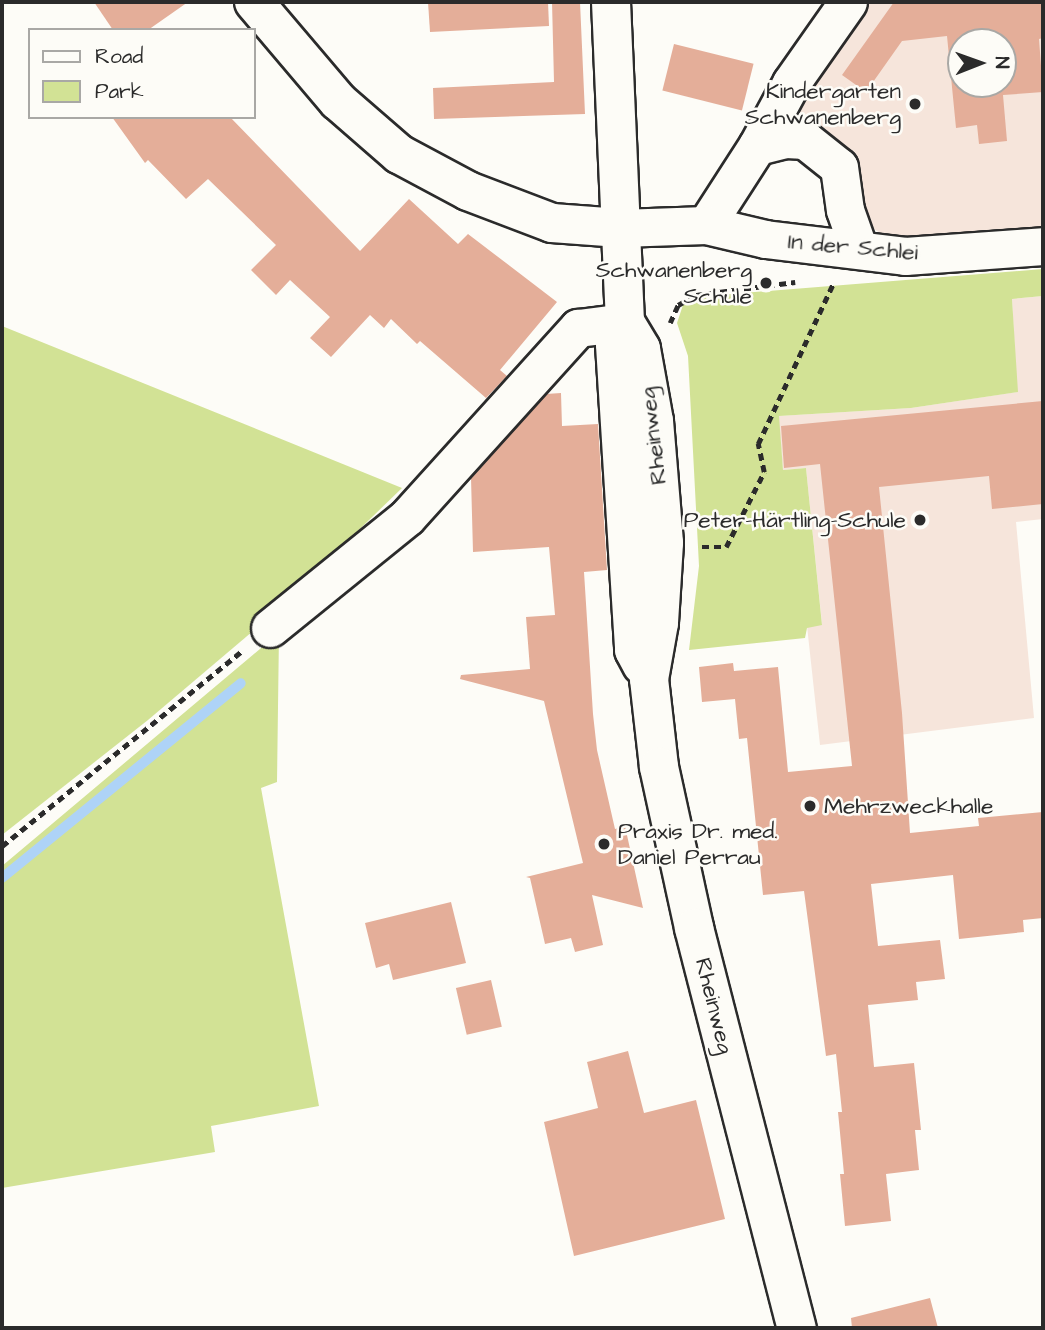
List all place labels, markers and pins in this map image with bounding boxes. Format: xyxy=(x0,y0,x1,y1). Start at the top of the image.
place label: Kindergarten Schwanenberg xyxy=(745,77,901,131)
marker: Kindergarten Schwanenberg xyxy=(907,96,923,112)
place label: Schwanenberg Schule xyxy=(596,256,752,310)
marker: Schwanenberg Schule xyxy=(758,275,774,291)
place label: Peter-Härtling-Schule xyxy=(684,506,906,534)
marker: Peter-Härtling-Schule xyxy=(912,512,928,528)
place label: Mehrzweckhalle xyxy=(824,792,993,820)
marker: Mehrzweckhalle xyxy=(802,798,818,814)
place label: Praxis Dr. med. Daniel Perrau xyxy=(618,817,778,871)
marker: Praxis Dr. med. Daniel Perrau xyxy=(596,836,612,852)

